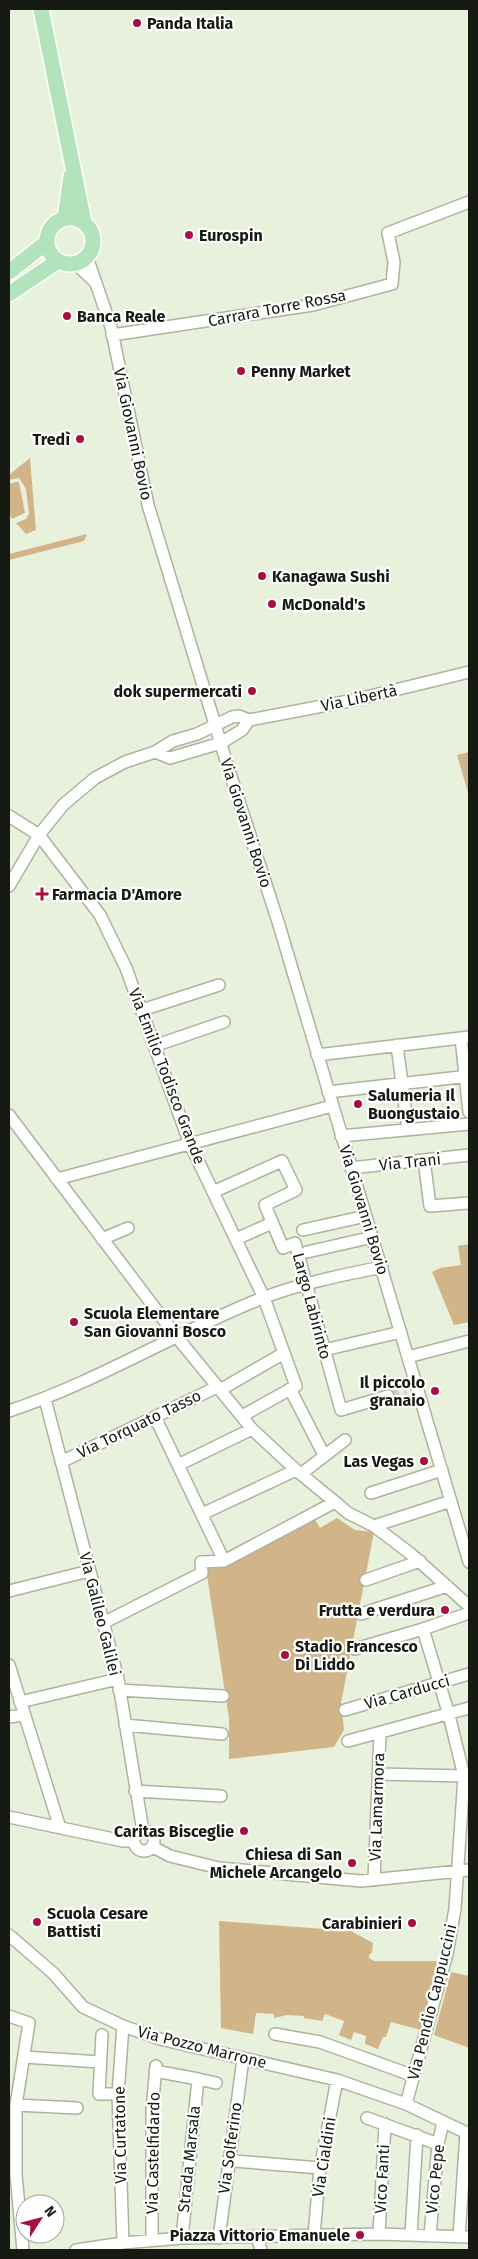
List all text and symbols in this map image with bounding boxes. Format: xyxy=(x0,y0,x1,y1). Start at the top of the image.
place label: Panda Italia xyxy=(147,14,233,33)
marker: Panda Italia xyxy=(131,17,143,29)
place label: Eurospin xyxy=(199,226,263,245)
marker: Eurospin xyxy=(183,229,195,241)
street label: Carrara Torre Rossa xyxy=(206,285,348,331)
place label: Banca Reale xyxy=(77,307,166,326)
marker: Banca Reale xyxy=(61,310,73,322)
place label: Penny Market xyxy=(251,362,352,381)
marker: Penny Market xyxy=(235,365,247,377)
street label: Via Giovanni Bovio xyxy=(110,366,156,502)
place label: Tredì xyxy=(33,430,70,449)
marker: Tredì xyxy=(74,433,86,445)
place label: Kanagawa Sushi xyxy=(272,567,390,586)
marker: Kanagawa Sushi xyxy=(256,570,268,582)
place label: McDonald's xyxy=(282,595,366,614)
marker: McDonald's xyxy=(266,598,278,610)
street label: Via Libertà xyxy=(319,681,399,715)
place label: dok supermercati xyxy=(114,682,242,701)
marker: dok supermercati xyxy=(246,685,258,697)
street label: Via Giovanni Bovio xyxy=(216,756,276,890)
place label: Farmacia D'Amore xyxy=(52,885,182,904)
marker: Farmacia D'Amore xyxy=(36,888,48,900)
street label: Via Emilio Todisco Grande xyxy=(125,985,209,1167)
place label: Salumeria Il Buongustaio xyxy=(368,1086,460,1123)
marker: Salumeria Il Buongustaio xyxy=(352,1098,364,1110)
street label: Via Giovanni Bovio xyxy=(335,1143,393,1277)
street label: Via Trani xyxy=(378,1149,442,1175)
street label: Largo Labirinto xyxy=(289,1251,335,1361)
place label: Scuola Elementare San Giovanni Bosco xyxy=(84,1304,226,1341)
marker: Scuola Elementare San Giovanni Bosco xyxy=(68,1316,80,1328)
place label: Il piccolo granaio xyxy=(360,1373,425,1410)
marker: Il piccolo granaio xyxy=(429,1385,441,1397)
street label: Via Torquato Tasso xyxy=(74,1386,204,1462)
place label: Las Vegas xyxy=(343,1452,414,1471)
marker: Las Vegas xyxy=(418,1455,430,1467)
street label: Via Galileo Galilei xyxy=(75,1550,125,1678)
place label: Frutta e verdura xyxy=(319,1601,435,1620)
marker: Frutta e verdura xyxy=(439,1604,451,1616)
place label: Stadio Francesco Di Liddo xyxy=(295,1637,418,1674)
marker: Stadio Francesco Di Liddo xyxy=(279,1649,291,1661)
street label: Via Carducci xyxy=(362,1671,452,1713)
street label: Via Lamarmora xyxy=(366,1752,388,1862)
place label: Caritas Bisceglie xyxy=(114,1822,234,1841)
marker: Caritas Bisceglie xyxy=(238,1825,250,1837)
place label: Chiesa di San Michele Arcangelo xyxy=(210,1845,342,1882)
marker: Chiesa di San Michele Arcangelo xyxy=(346,1857,358,1869)
place label: Scuola Cesare Battisti xyxy=(47,1904,148,1941)
place label: Carabinieri xyxy=(322,1914,402,1933)
marker: Scuola Cesare Battisti xyxy=(31,1916,43,1928)
marker: Carabinieri xyxy=(406,1917,418,1929)
street label: Via Pendio Cappuccini xyxy=(403,1922,461,2082)
street label: Via Pozzo Marrone xyxy=(136,2022,268,2072)
street label: Via Curtatone xyxy=(110,2086,130,2184)
street label: Via Castelfidardo xyxy=(142,2092,164,2214)
street label: Via Solferino xyxy=(214,2101,246,2195)
street label: Strada Marsala xyxy=(174,2105,204,2213)
street label: Via Cialdini xyxy=(308,2116,340,2198)
street label: Vico Pepe xyxy=(422,2143,448,2215)
street label: Vico Fanti xyxy=(371,2144,393,2214)
north arrow xyxy=(15,2194,65,2244)
text: N xyxy=(41,2203,60,2220)
place label: Piazza Vittorio Emanuele xyxy=(170,2226,350,2245)
marker: Piazza Vittorio Emanuele xyxy=(354,2229,366,2241)

